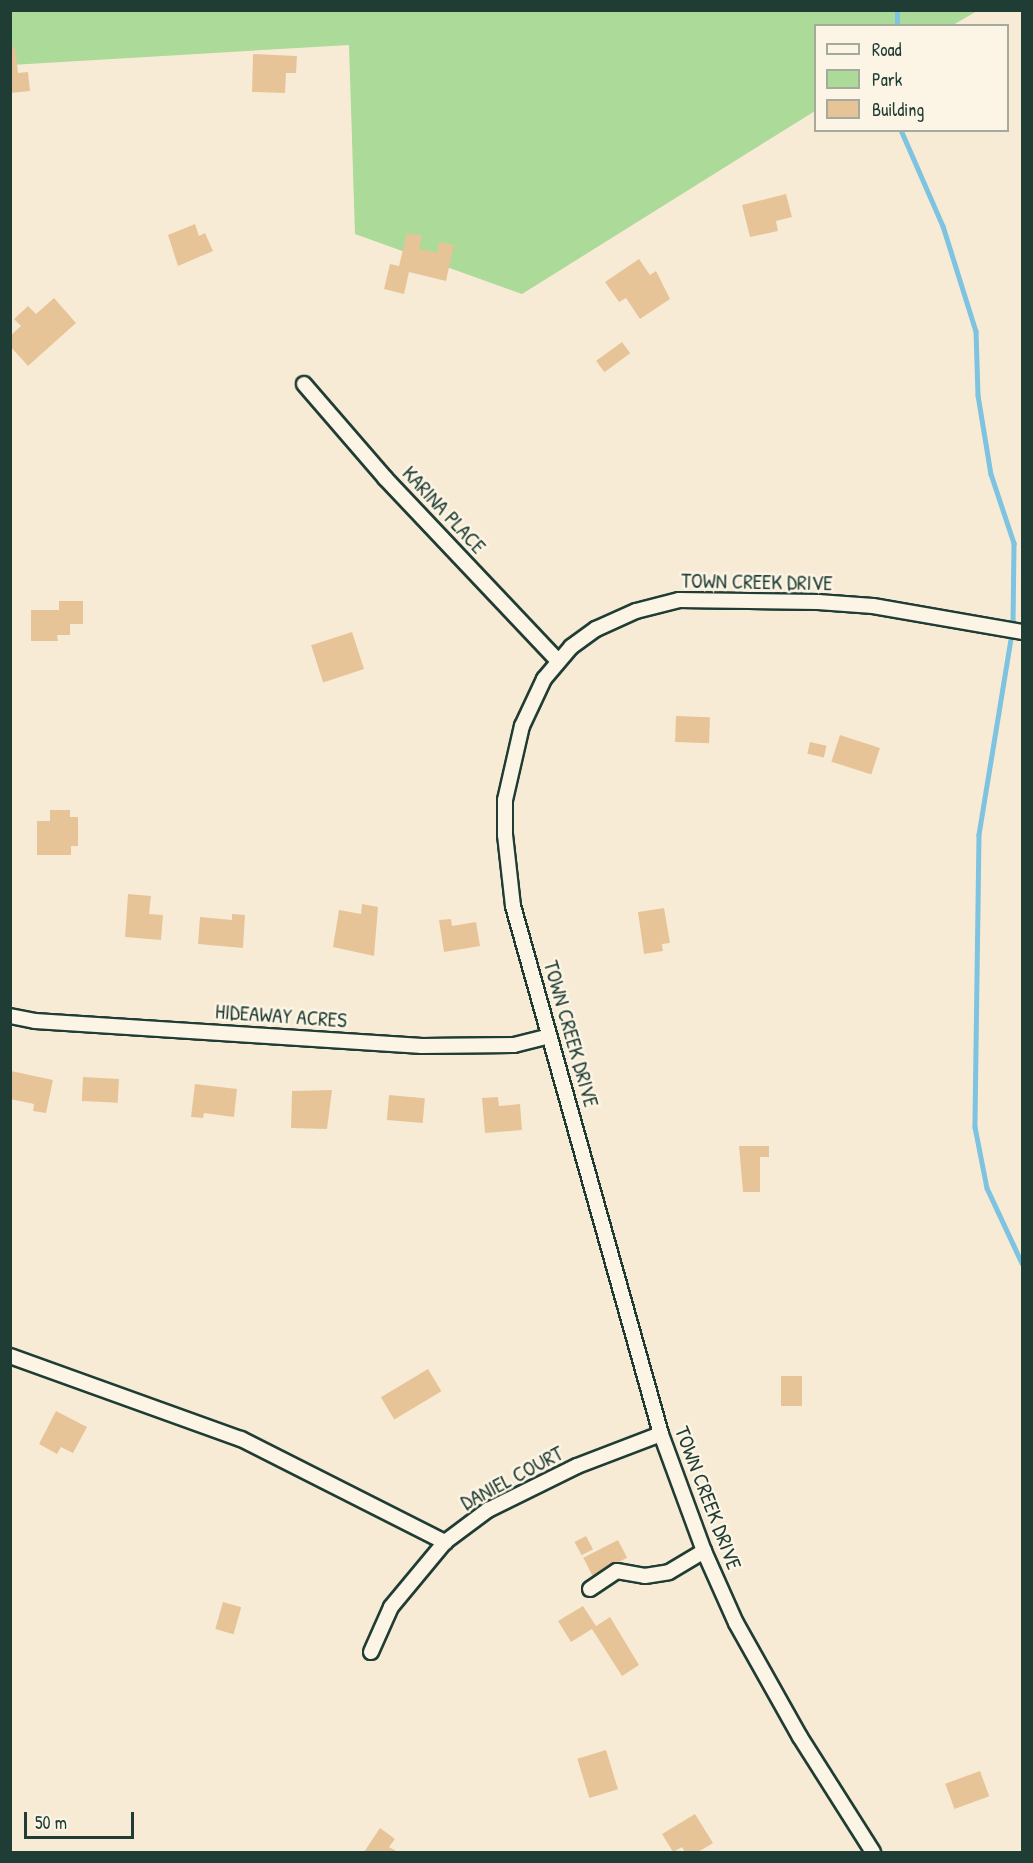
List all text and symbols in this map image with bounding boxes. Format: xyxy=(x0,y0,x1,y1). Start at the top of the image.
legend xyxy=(814,24,1009,132)
text: Road xyxy=(872,37,902,62)
text: Park xyxy=(872,67,902,92)
text: Building xyxy=(872,97,924,122)
street label: KARINA PLACE xyxy=(397,461,491,559)
street label: TOWN CREEK DRIVE xyxy=(681,568,833,596)
street label: TOWN CREEK DRIVE xyxy=(538,958,604,1110)
street label: HIDEAWAY ACRES xyxy=(214,999,348,1033)
street label: TOWN CREEK DRIVE xyxy=(669,1423,747,1573)
street label: DANIEL COURT xyxy=(456,1441,568,1515)
scale bar xyxy=(27,1800,136,1838)
text: 50 m xyxy=(35,1810,67,1835)

